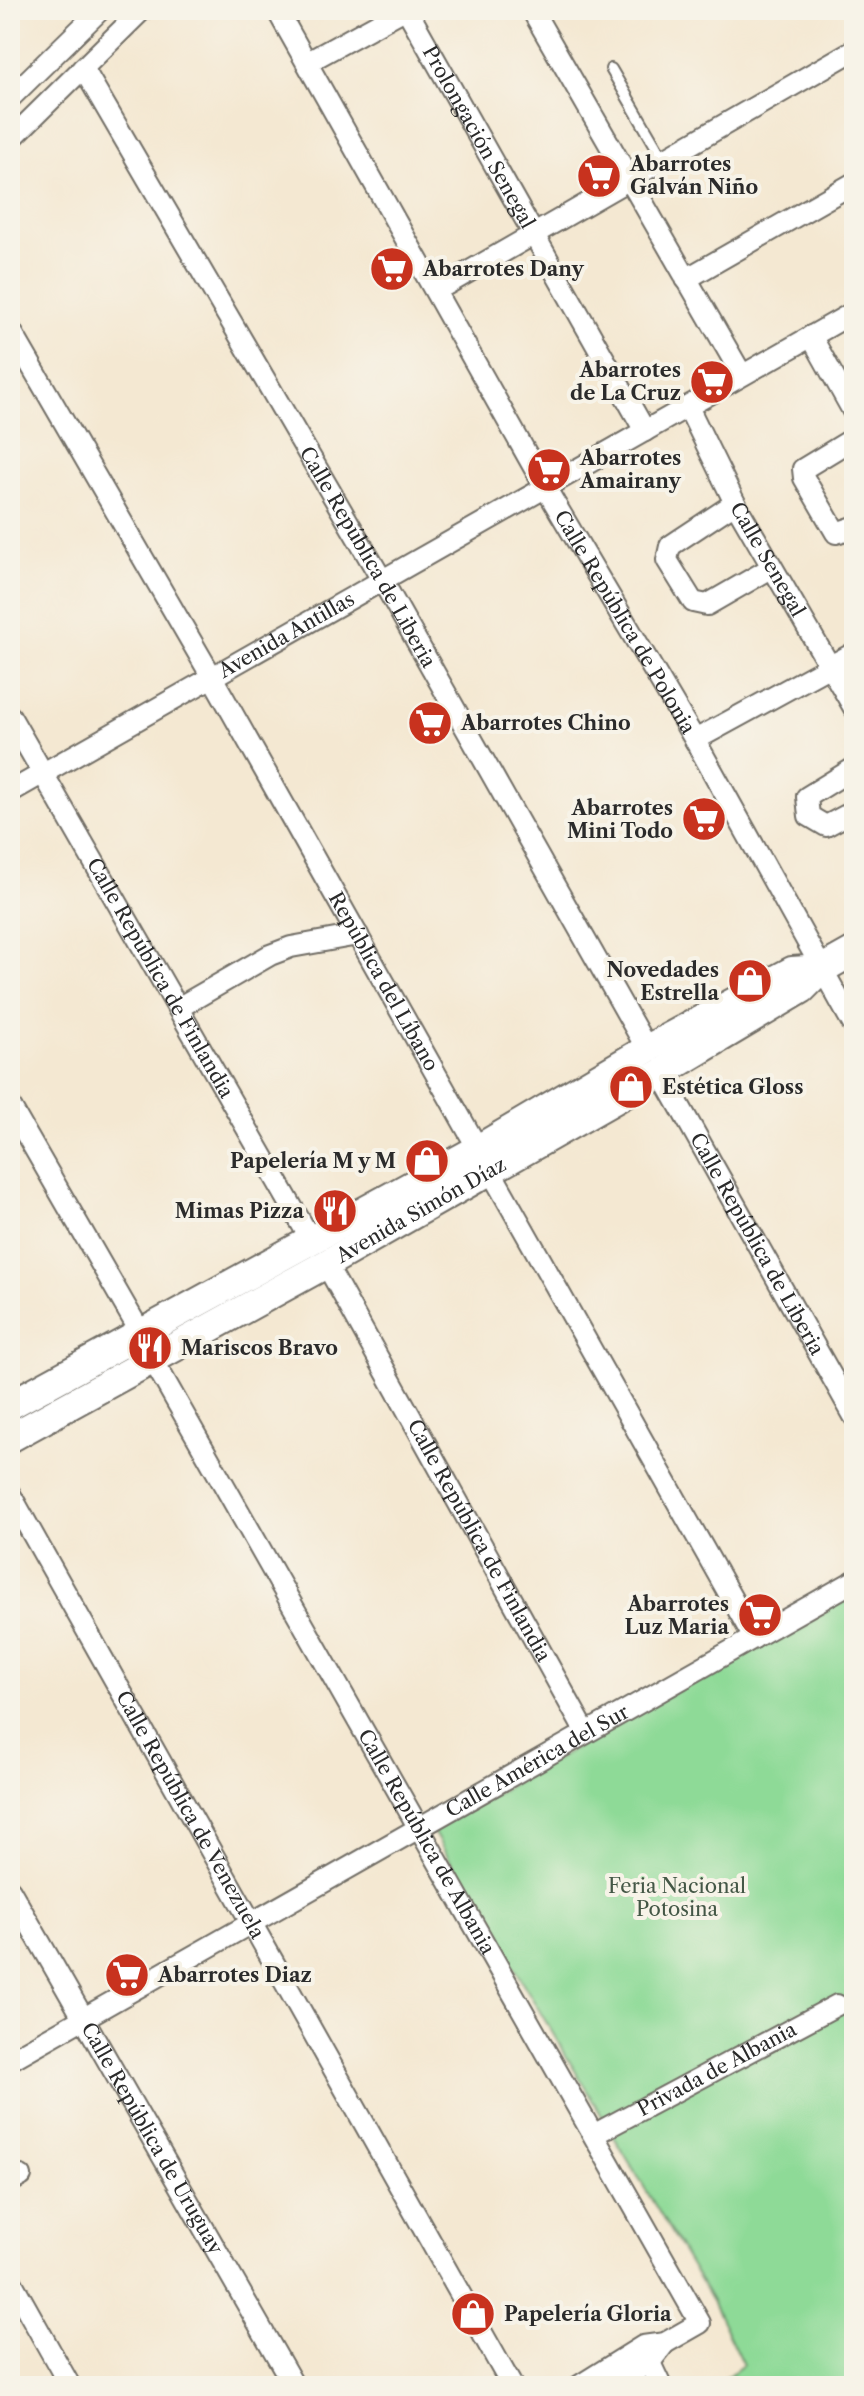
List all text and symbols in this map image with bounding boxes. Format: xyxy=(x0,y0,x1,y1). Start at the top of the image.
street label: Prolongación Senegal xyxy=(418,41,540,233)
supermarket icon: Abarrotes Galván Niño xyxy=(575,152,623,200)
place label: Abarrotes Galván Niño xyxy=(629,152,758,199)
supermarket icon: Abarrotes Dany xyxy=(368,245,416,293)
place label: Abarrotes Dany xyxy=(422,257,584,281)
place label: Abarrotes de La Cruz xyxy=(570,358,681,405)
supermarket icon: Abarrotes de La Cruz xyxy=(688,358,736,406)
street label: Calle República de Liberia xyxy=(295,442,441,672)
supermarket icon: Abarrotes Amairany xyxy=(525,446,573,494)
place label: Abarrotes Amairany xyxy=(579,446,682,493)
street label: Calle Senegal xyxy=(725,498,810,621)
street label: Calle República de Polonia xyxy=(549,506,701,739)
street label: Avenida Antillas xyxy=(213,587,359,683)
supermarket icon: Abarrotes Chino xyxy=(406,699,454,747)
place label: Abarrotes Chino xyxy=(460,711,631,735)
supermarket icon: Abarrotes Mini Todo xyxy=(680,795,728,843)
place label: Abarrotes Mini Todo xyxy=(567,796,673,843)
street label: Calle República de Finlandia xyxy=(82,854,239,1103)
street label: República del Líbano xyxy=(324,888,444,1075)
shop icon: Novedades Estrella xyxy=(726,957,774,1005)
place label: Novedades Estrella xyxy=(607,958,719,1005)
shop icon: Estética Gloss xyxy=(607,1063,655,1111)
place label: Estética Gloss xyxy=(662,1075,803,1099)
street label: Calle República de Liberia xyxy=(685,1129,829,1360)
shop icon: Papelería M y M xyxy=(403,1137,451,1185)
place label: Papelería M y M xyxy=(230,1149,396,1173)
street label: Avenida Simón Díaz xyxy=(331,1152,510,1268)
restaurant icon: Mimas Pizza xyxy=(311,1187,359,1235)
place label: Mimas Pizza xyxy=(175,1199,304,1223)
restaurant icon: Mariscos Bravo xyxy=(126,1324,174,1372)
place label: Mariscos Bravo xyxy=(181,1336,338,1360)
street label: Calle República de Finlandia xyxy=(403,1415,556,1666)
supermarket icon: Abarrotes Luz Maria xyxy=(736,1591,784,1639)
place label: Abarrotes Luz Maria xyxy=(624,1592,729,1639)
street label: Calle República de Venezuela xyxy=(111,1686,270,1943)
street label: Calle América del Sur xyxy=(441,1699,633,1822)
street label: Calle República de Albania xyxy=(353,1725,500,1959)
park label: Feria Nacional Potosina xyxy=(608,1874,746,1921)
supermarket icon: Abarrotes Diaz xyxy=(103,1951,151,1999)
place label: Abarrotes Diaz xyxy=(157,1963,312,1987)
street label: Privada de Albania xyxy=(633,2017,801,2121)
street label: Calle República de Uruguay xyxy=(76,2018,228,2259)
shop icon: Papelería Gloria xyxy=(449,2290,497,2338)
place label: Papelería Gloria xyxy=(504,2302,672,2326)

